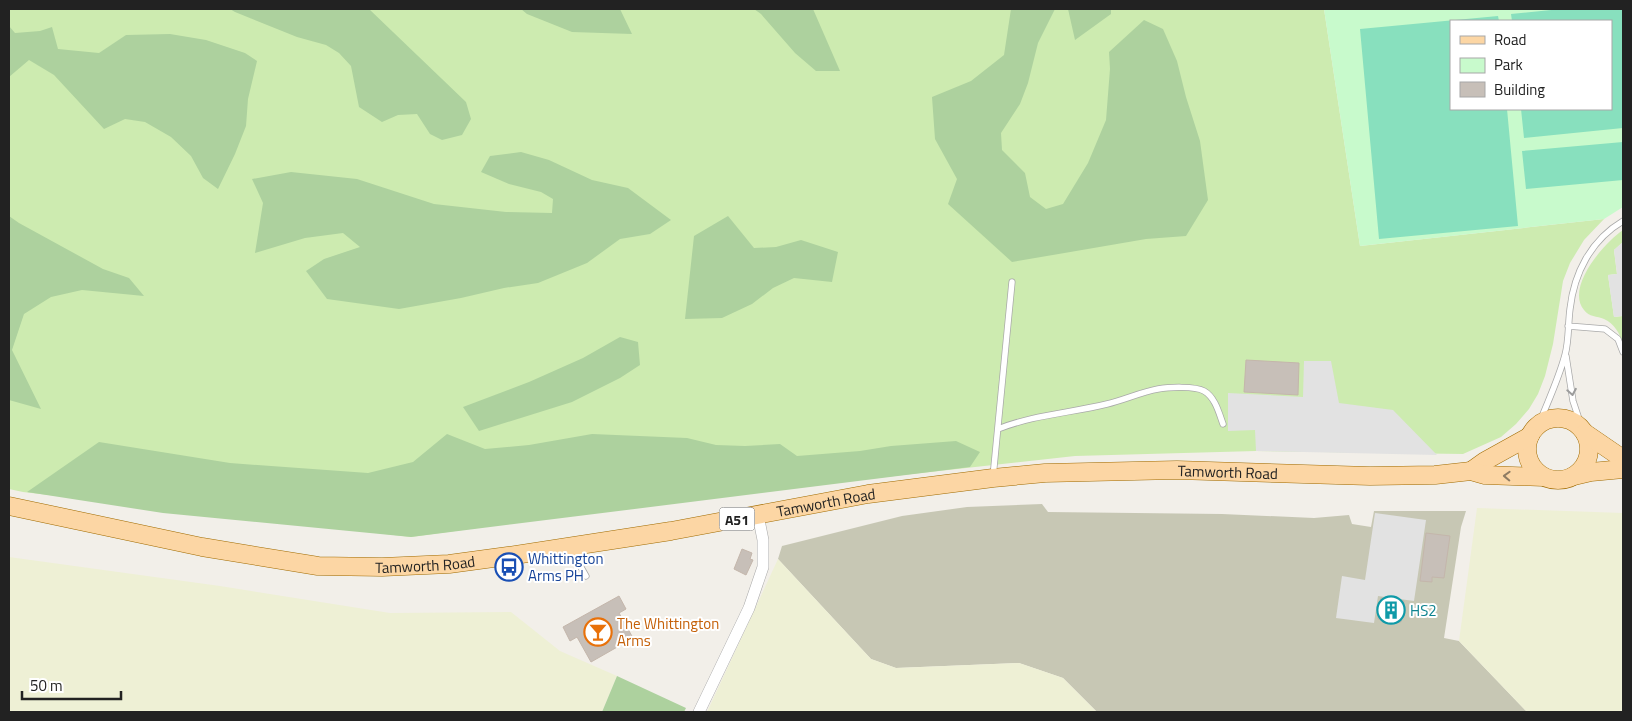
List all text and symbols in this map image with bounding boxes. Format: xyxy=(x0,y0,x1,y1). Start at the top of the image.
legend xyxy=(1450,20,1612,110)
text: Road xyxy=(1494,28,1526,51)
text: Park xyxy=(1494,53,1523,76)
text: Building xyxy=(1494,78,1545,101)
one-way arrow xyxy=(1566,387,1576,396)
street label: Tamworth Road xyxy=(1177,459,1278,485)
one-way arrow xyxy=(1503,471,1510,481)
street label: Tamworth Road xyxy=(775,482,877,522)
road number: A51 xyxy=(720,508,754,530)
place label: Whittington Arms PH xyxy=(528,547,603,587)
street label: Tamworth Road xyxy=(375,549,476,579)
bus stop icon: Whittington Arms PH xyxy=(494,552,524,582)
building icon: HS2 xyxy=(1376,595,1406,625)
place label: HS2 xyxy=(1410,599,1437,622)
place label: The Whittington Arms xyxy=(617,612,719,652)
bar icon: The Whittington Arms xyxy=(583,617,613,647)
scale bar xyxy=(22,668,121,700)
text: 50 m xyxy=(30,674,63,697)

